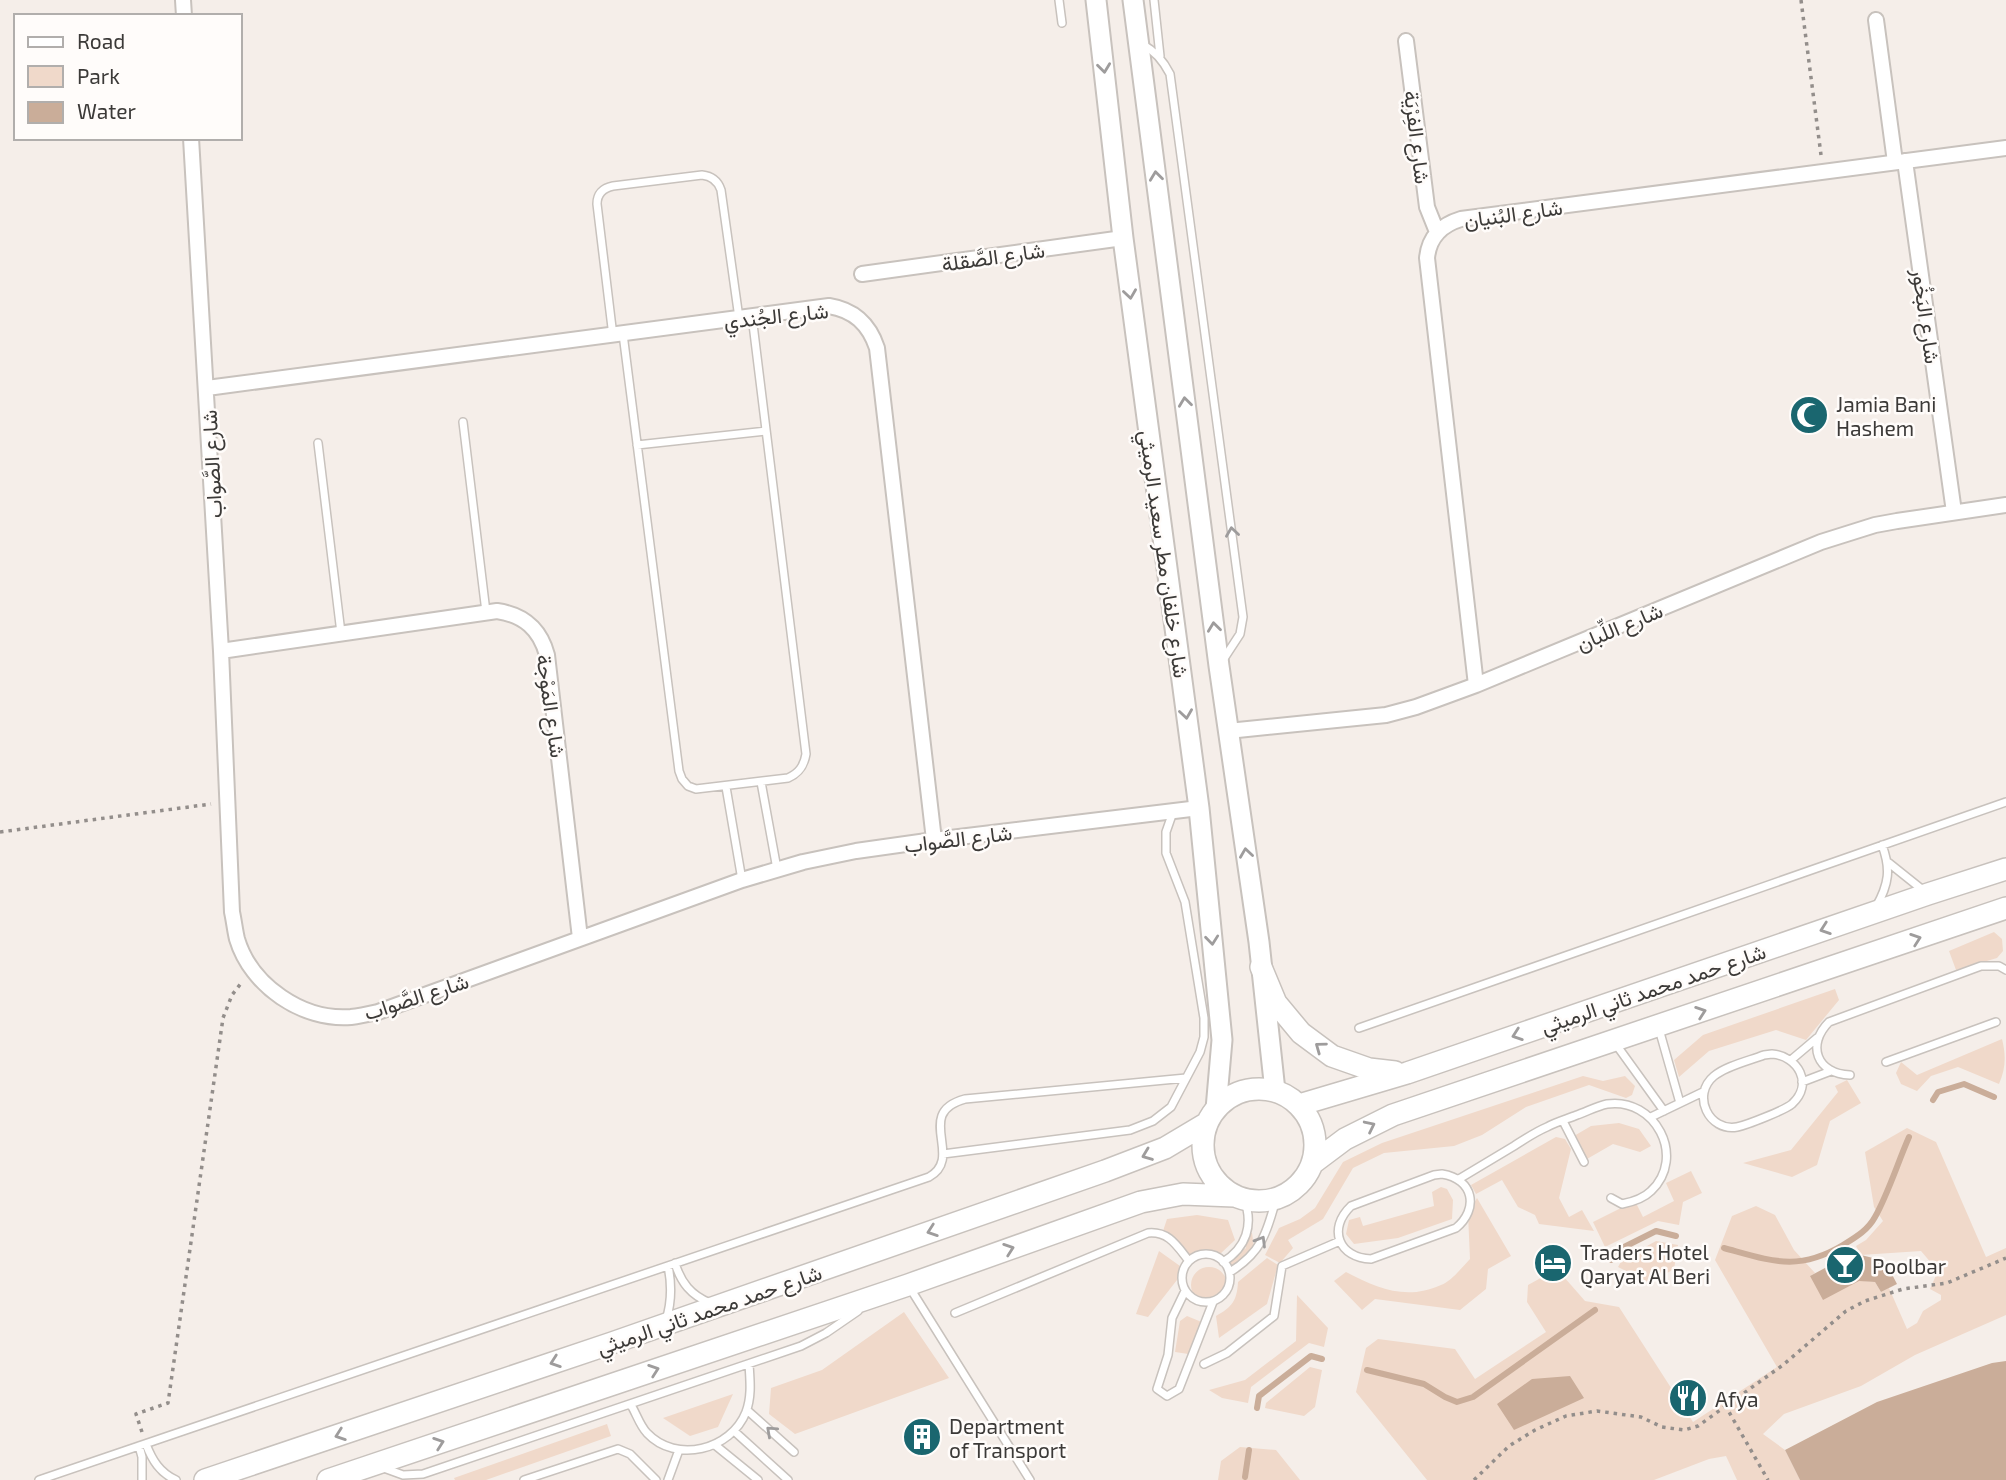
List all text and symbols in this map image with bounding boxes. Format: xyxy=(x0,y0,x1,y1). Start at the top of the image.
legend xyxy=(14,14,242,140)
text: Road xyxy=(77,28,125,53)
one-way arrow xyxy=(1096,62,1111,74)
text: Park xyxy=(77,63,120,88)
street label: شارع الفِرْيَة xyxy=(1397,89,1436,185)
text: Water xyxy=(77,98,136,123)
one-way arrow xyxy=(1149,170,1164,182)
street label: شارع البُنيان xyxy=(1462,194,1564,235)
street label: شارع الصَّقلة xyxy=(940,236,1047,279)
street label: شارع البَخُور xyxy=(1905,266,1946,366)
one-way arrow xyxy=(1123,288,1138,300)
street label: شارع الجُندي xyxy=(722,297,830,339)
place label: Jamia Bani Hashem xyxy=(1836,391,1936,440)
mosque icon: Jamia Bani Hashem xyxy=(1788,394,1830,436)
one-way arrow xyxy=(1178,396,1193,408)
street label: شارع الصَّواب xyxy=(196,409,229,519)
street label: شارع خلفان مطر سعيد الرميثي xyxy=(1129,428,1195,680)
one-way arrow xyxy=(1225,527,1240,538)
street label: شارع اللِّبان xyxy=(1571,595,1667,658)
one-way arrow xyxy=(1207,622,1222,633)
street label: شارع المَوْجة xyxy=(529,653,572,760)
one-way arrow xyxy=(1178,708,1193,719)
street label: شارع الصَّواب xyxy=(903,819,1014,860)
one-way arrow xyxy=(1239,847,1254,859)
one-way arrow xyxy=(1819,921,1832,935)
one-way arrow xyxy=(1910,933,1922,947)
one-way arrow xyxy=(1204,934,1219,945)
street label: شارع حمد محمد ثاني الرميثي xyxy=(1537,938,1771,1044)
street label: شارع الصَّواب xyxy=(361,967,472,1028)
one-way arrow xyxy=(1694,1006,1706,1020)
one-way arrow xyxy=(1512,1027,1524,1041)
one-way arrow xyxy=(1315,1043,1328,1055)
one-way arrow xyxy=(1363,1120,1375,1134)
one-way arrow xyxy=(1141,1146,1153,1160)
one-way arrow xyxy=(927,1223,939,1237)
one-way arrow xyxy=(1253,1236,1266,1249)
place label: Traders Hotel Qaryat Al Beri xyxy=(1580,1239,1710,1289)
hotel icon: Traders Hotel Qaryat Al Beri xyxy=(1532,1242,1574,1284)
one-way arrow xyxy=(1002,1243,1014,1257)
bar icon: Poolbar xyxy=(1824,1244,1866,1286)
place label: Poolbar xyxy=(1872,1253,1947,1278)
street label: شارع حمد محمد ثاني الرميثي xyxy=(593,1259,827,1365)
one-way arrow xyxy=(550,1354,562,1368)
one-way arrow xyxy=(648,1364,660,1378)
restaurant icon: Afya xyxy=(1667,1377,1709,1419)
place label: Afya xyxy=(1715,1386,1758,1411)
place label: Department of Transport xyxy=(949,1413,1066,1462)
building icon: Department of Transport xyxy=(901,1416,943,1458)
one-way arrow xyxy=(334,1427,346,1441)
one-way arrow xyxy=(766,1427,779,1439)
one-way arrow xyxy=(432,1436,444,1451)

